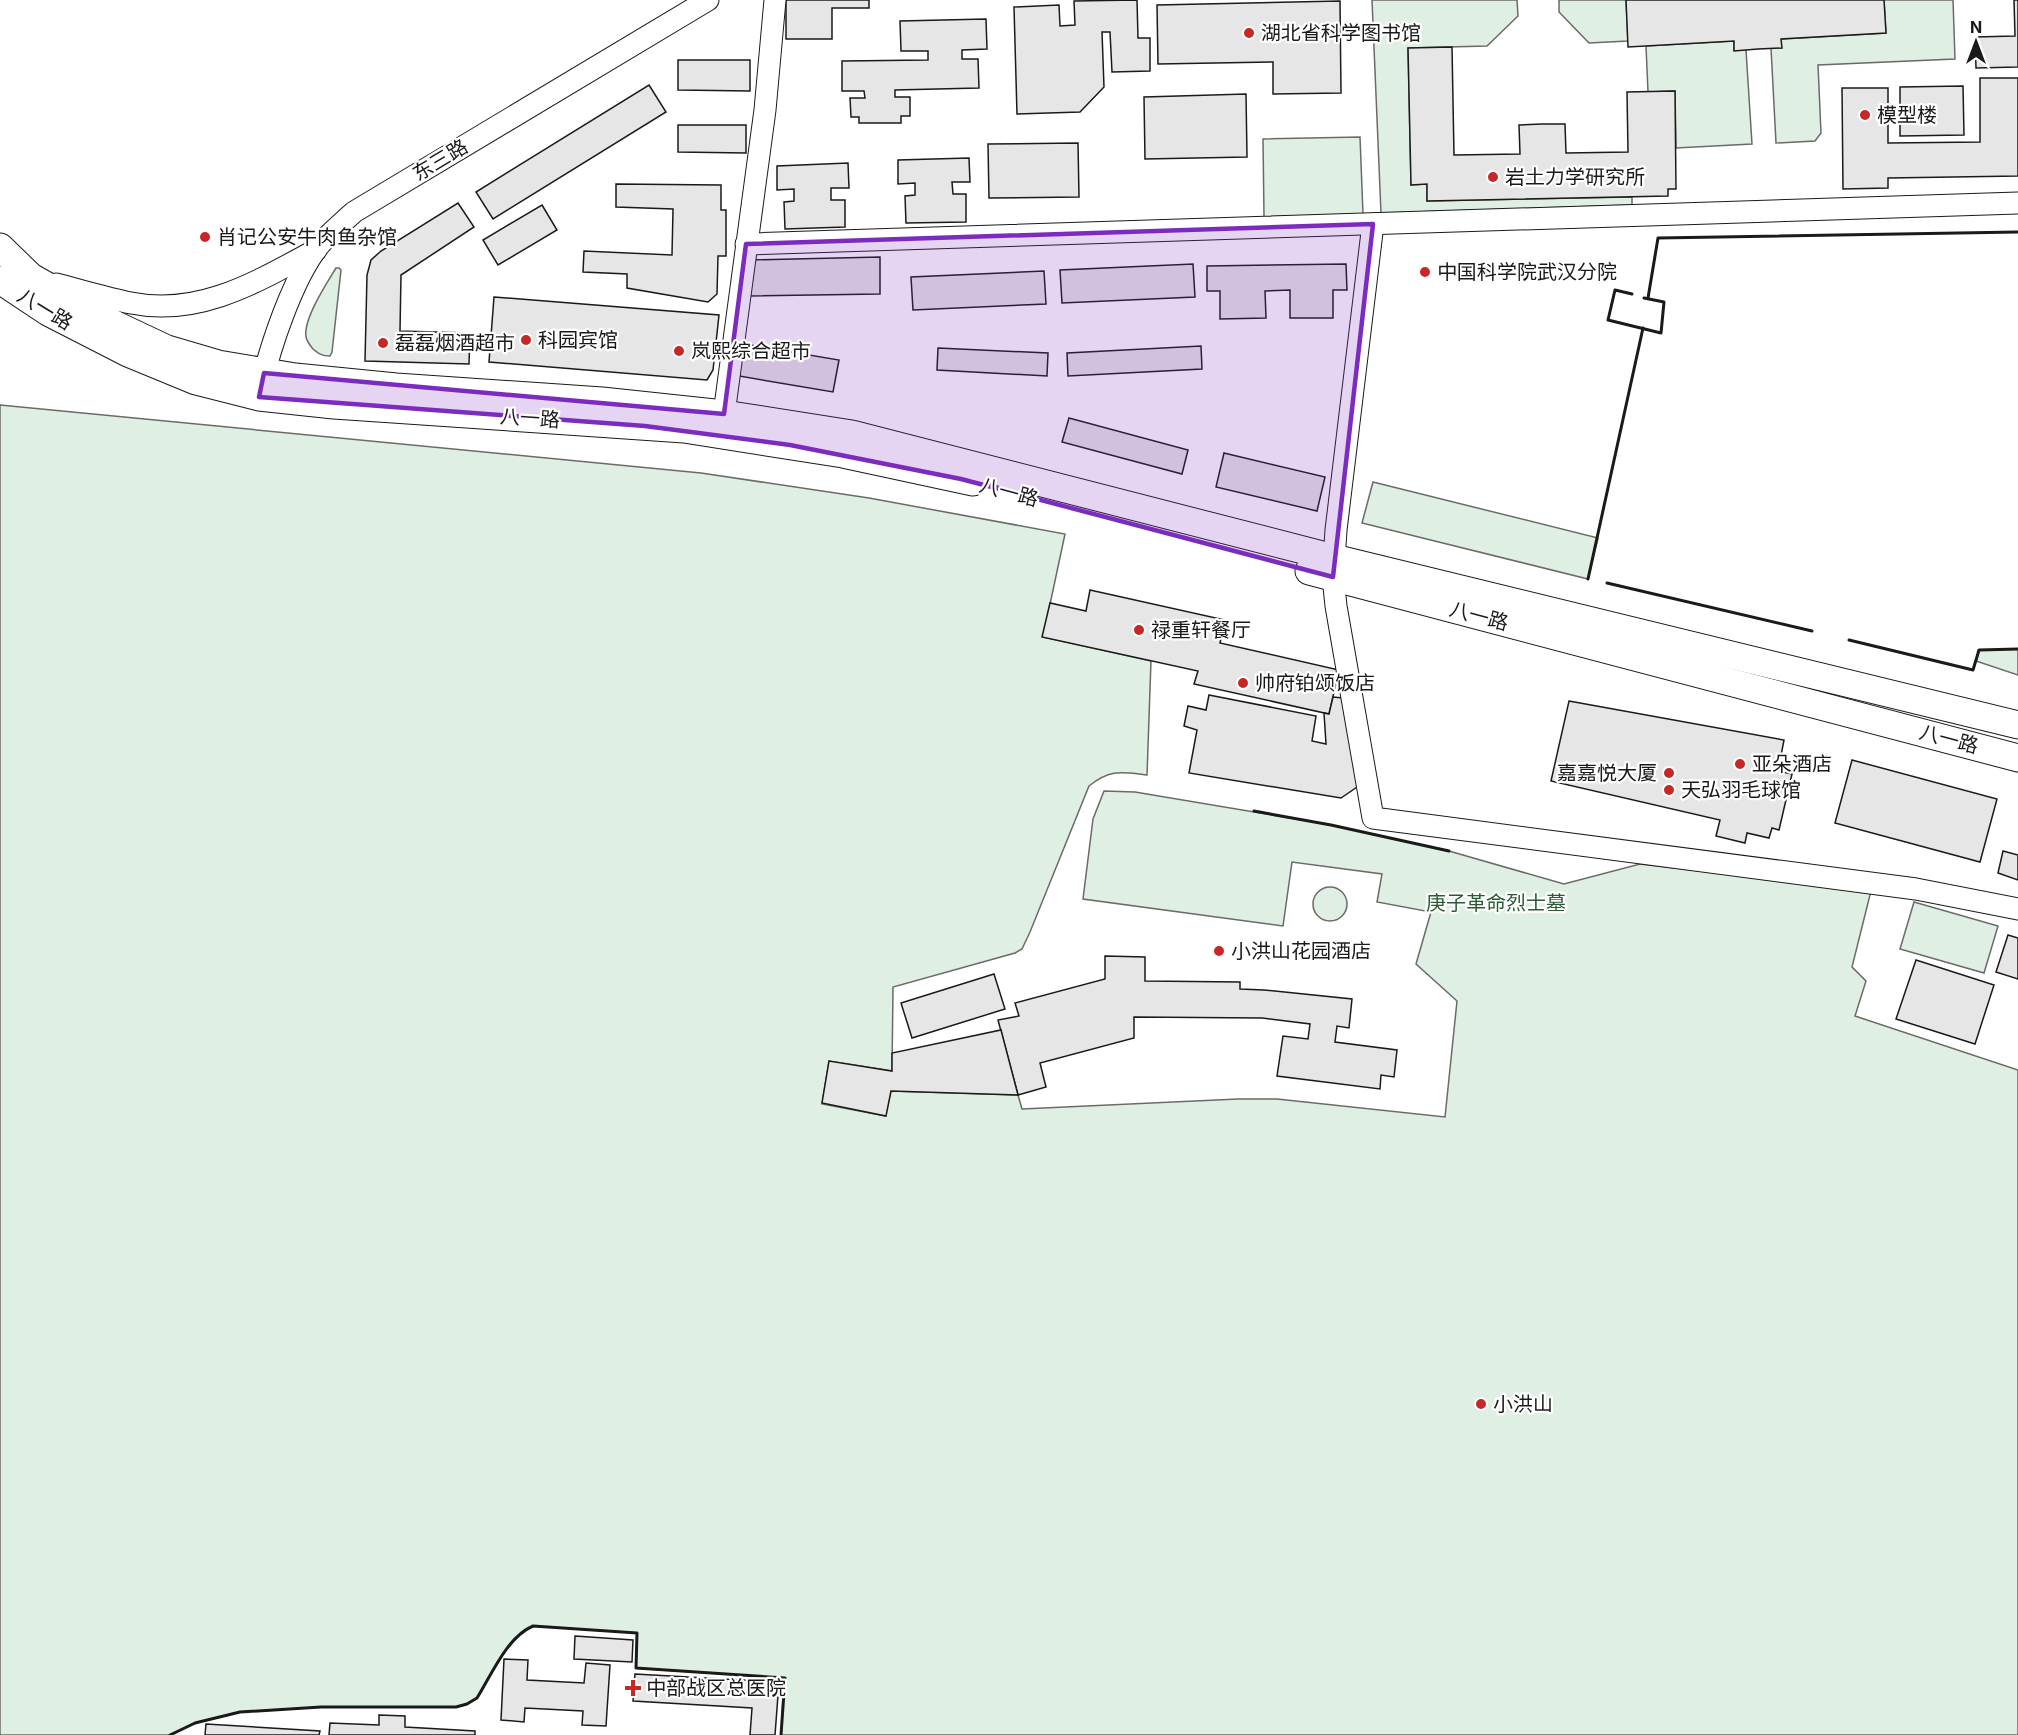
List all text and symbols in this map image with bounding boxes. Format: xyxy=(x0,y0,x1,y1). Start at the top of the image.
north arrow xyxy=(1946,12,2006,72)
text: N xyxy=(1970,17,1982,37)
place label: 湖北省科学图书馆 xyxy=(1261,21,1421,45)
marker: 湖北省科学图书馆 xyxy=(1242,26,1256,40)
place label: 模型楼 xyxy=(1877,103,1937,127)
marker: 模型楼 xyxy=(1858,108,1872,122)
street label: 东三路 xyxy=(408,134,472,186)
place label: 岩土力学研究所 xyxy=(1505,165,1645,189)
marker: 岩土力学研究所 xyxy=(1486,170,1500,184)
place label: 肖记公安牛肉鱼杂馆 xyxy=(217,225,397,249)
marker: 肖记公安牛肉鱼杂馆 xyxy=(198,230,212,244)
place label: 中国科学院武汉分院 xyxy=(1437,260,1617,284)
marker: 中国科学院武汉分院 xyxy=(1418,265,1432,279)
street label: 八一路 xyxy=(13,283,77,335)
place label: 科园宾馆 xyxy=(538,328,618,352)
place label: 磊磊烟酒超市 xyxy=(395,331,515,355)
marker: 科园宾馆 xyxy=(519,333,533,347)
marker: 磊磊烟酒超市 xyxy=(376,336,390,350)
place label: 岚熙综合超市 xyxy=(691,339,811,363)
marker: 岚熙综合超市 xyxy=(672,344,686,358)
street label: 八一路 xyxy=(499,404,561,432)
street label: 八一路 xyxy=(977,473,1041,511)
street label: 八一路 xyxy=(1447,597,1511,635)
place label: 禄重轩餐厅 xyxy=(1151,618,1251,642)
marker: 禄重轩餐厅 xyxy=(1132,623,1146,637)
place label: 帅府铂颂饭店 xyxy=(1255,671,1375,695)
marker: 帅府铂颂饭店 xyxy=(1236,676,1250,690)
street label: 八一路 xyxy=(1917,720,1981,758)
place label: 亚朵酒店 xyxy=(1752,752,1832,776)
marker: 亚朵酒店 xyxy=(1733,757,1747,771)
place label: 嘉嘉悦大厦 xyxy=(1557,761,1657,785)
marker: 嘉嘉悦大厦 xyxy=(1662,766,1676,780)
place label: 天弘羽毛球馆 xyxy=(1681,778,1801,802)
marker: 天弘羽毛球馆 xyxy=(1662,783,1676,797)
park label: 庚子革命烈士墓 xyxy=(1426,891,1566,915)
place label: 小洪山花园酒店 xyxy=(1231,939,1371,963)
marker: 小洪山花园酒店 xyxy=(1212,944,1226,958)
place label: 小洪山 xyxy=(1493,1392,1553,1416)
marker: 小洪山 xyxy=(1474,1397,1488,1411)
place label: 中部战区总医院 xyxy=(646,1676,786,1700)
marker: 中部战区总医院 xyxy=(624,1679,642,1697)

